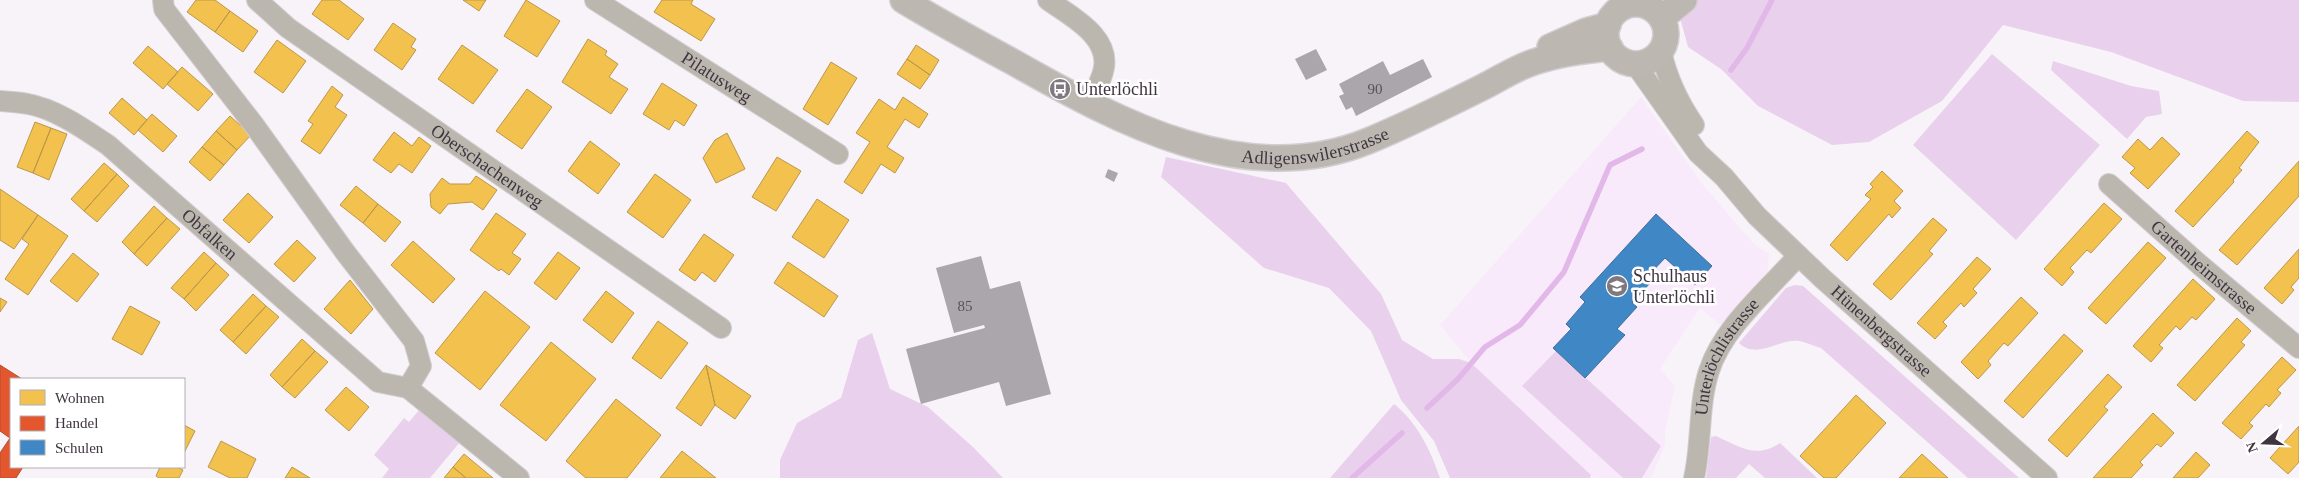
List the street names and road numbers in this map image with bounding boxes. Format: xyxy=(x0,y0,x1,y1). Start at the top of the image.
street label: Pilatusweg xyxy=(678,47,755,107)
street label: Oberschachenweg xyxy=(427,120,547,212)
street label: Adligenswilerstrasse xyxy=(1241,123,1392,168)
street label: Obfalken xyxy=(178,205,241,264)
street label: Gartenheimstrasse xyxy=(2147,216,2261,318)
street label: Hünenbergstrasse xyxy=(1827,281,1936,381)
street label: Unterlöchlistrasse xyxy=(1691,294,1763,416)

